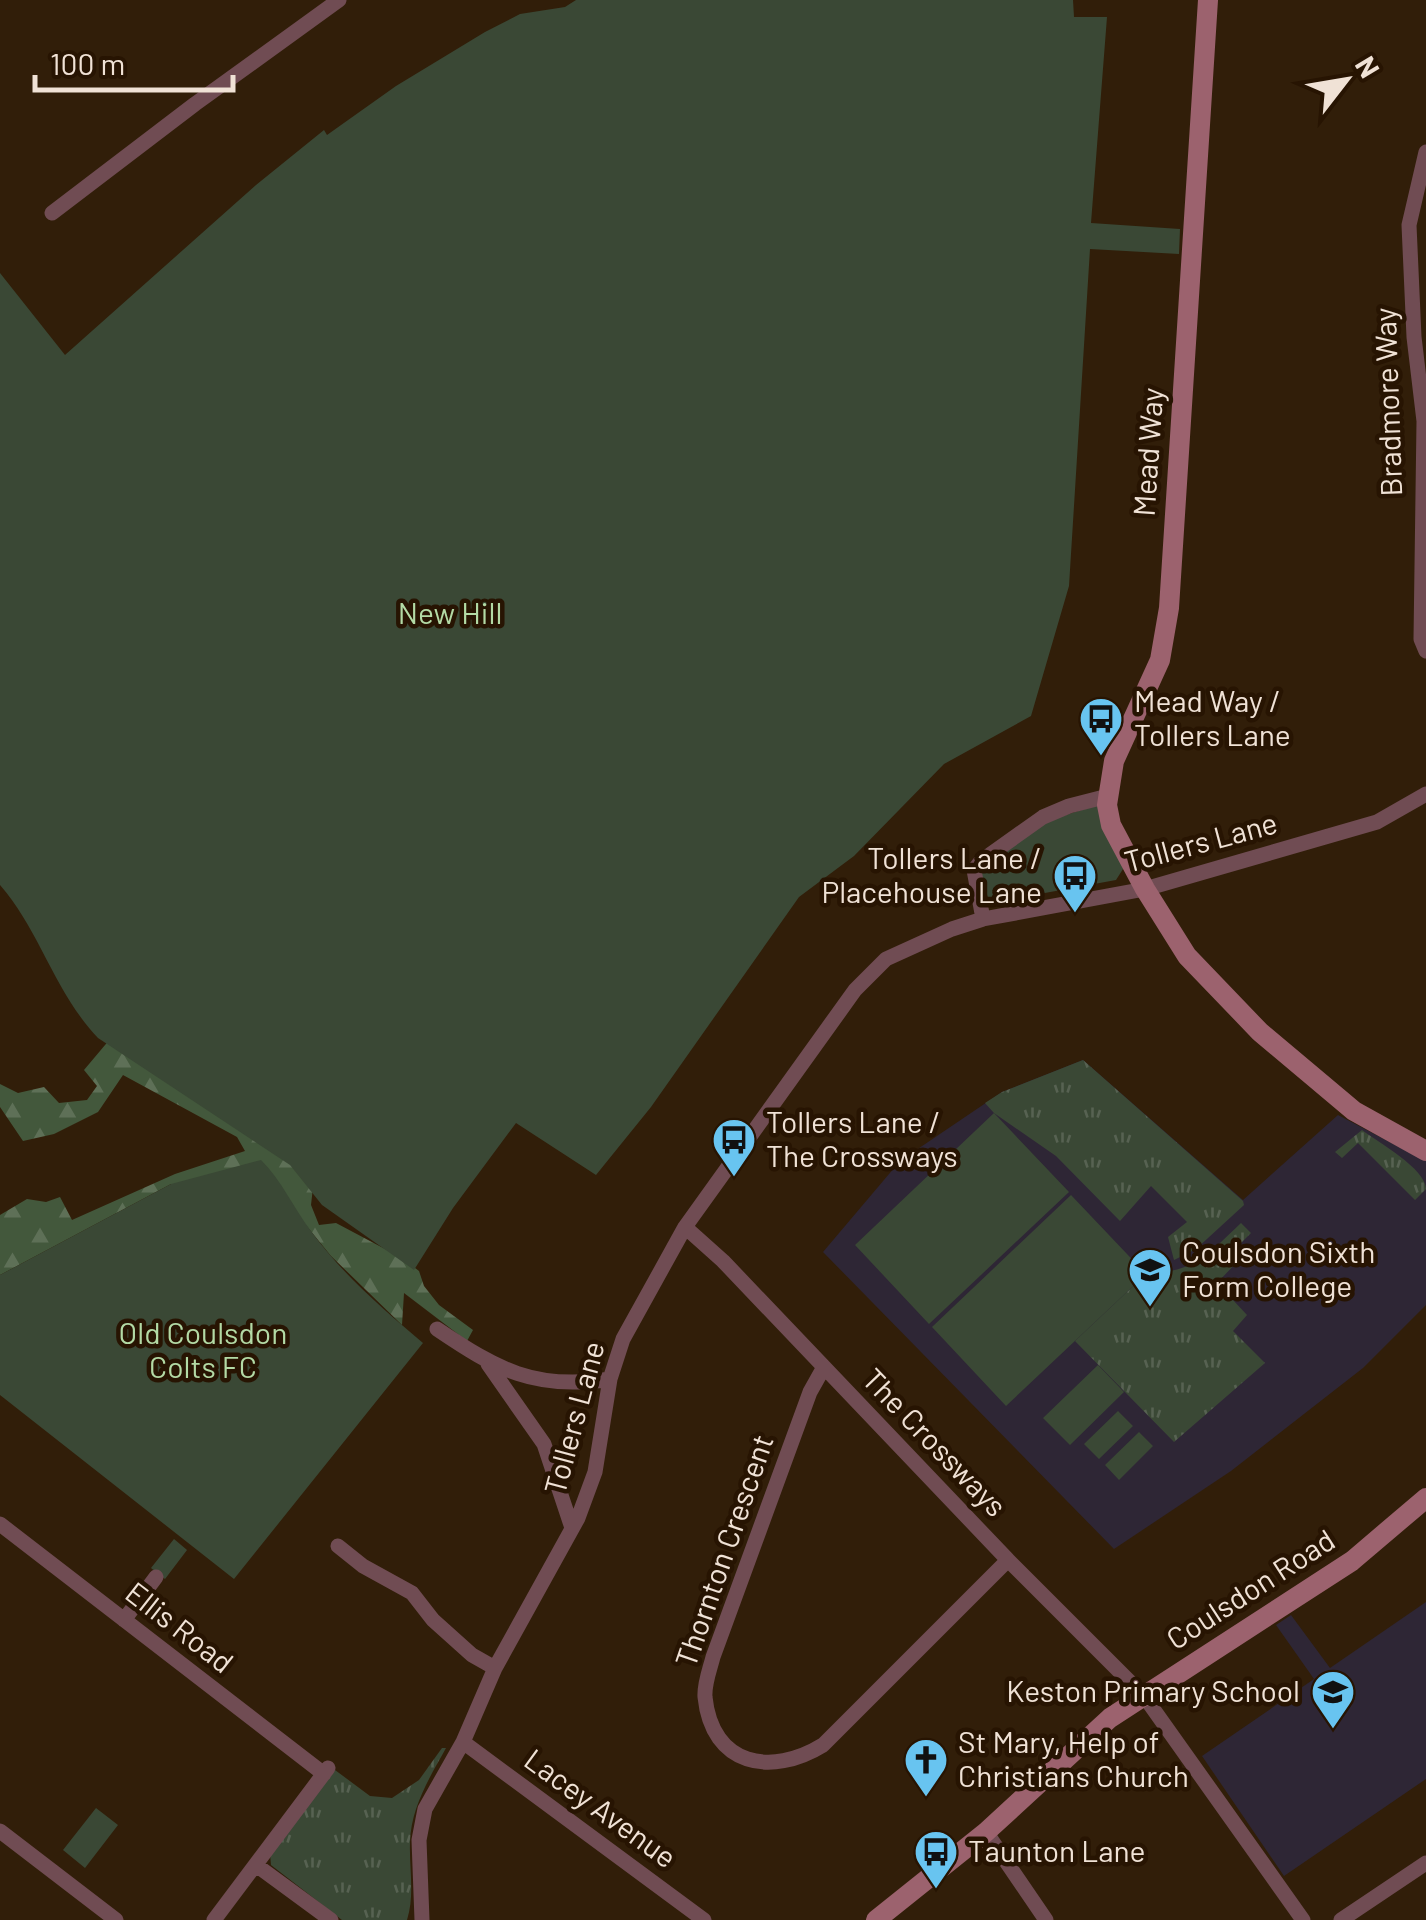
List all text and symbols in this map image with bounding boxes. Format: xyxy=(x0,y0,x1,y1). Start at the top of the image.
scale bar xyxy=(35,30,232,92)
north arrow xyxy=(1296,30,1396,130)
text: 100 m xyxy=(50,45,125,81)
text: N xyxy=(1349,50,1388,83)
street label: Bradmore Way xyxy=(1366,307,1408,497)
street label: Mead Way xyxy=(1125,386,1169,517)
park label: New Hill xyxy=(398,594,502,630)
place label: Mead Way / Tollers Lane xyxy=(1134,682,1291,752)
bus stop icon: Mead Way / Tollers Lane xyxy=(1078,696,1124,757)
street label: Tollers Lane xyxy=(1120,803,1281,879)
place label: Tollers Lane / Placehouse Lane xyxy=(821,839,1042,909)
bus stop icon: Tollers Lane / Placehouse Lane xyxy=(1052,853,1098,914)
place label: Tollers Lane / The Crossways xyxy=(766,1103,958,1173)
bus stop icon: Tollers Lane / The Crossways xyxy=(711,1117,757,1178)
place label: Coulsdon Sixth Form College xyxy=(1182,1233,1375,1303)
school or university icon: Coulsdon Sixth Form College xyxy=(1127,1247,1173,1308)
park label: Old Coulsdon Colts FC xyxy=(119,1314,287,1384)
street label: Tollers Lane xyxy=(535,1337,611,1498)
street label: The Crossways xyxy=(856,1360,1015,1523)
street label: Thornton Crescent xyxy=(667,1430,780,1671)
street label: Coulsdon Road xyxy=(1159,1521,1341,1656)
street label: Ellis Road xyxy=(119,1573,241,1680)
school or university icon: Keston Primary School xyxy=(1310,1669,1356,1730)
place label: Keston Primary School xyxy=(1006,1672,1300,1708)
place label: St Mary, Help of Christians Church xyxy=(958,1723,1189,1793)
church icon: St Mary, Help of Christians Church xyxy=(903,1737,949,1798)
street label: Lacey Avenue xyxy=(518,1740,684,1874)
bus stop icon: Taunton Lane xyxy=(913,1829,959,1890)
place label: Taunton Lane xyxy=(968,1832,1146,1868)

